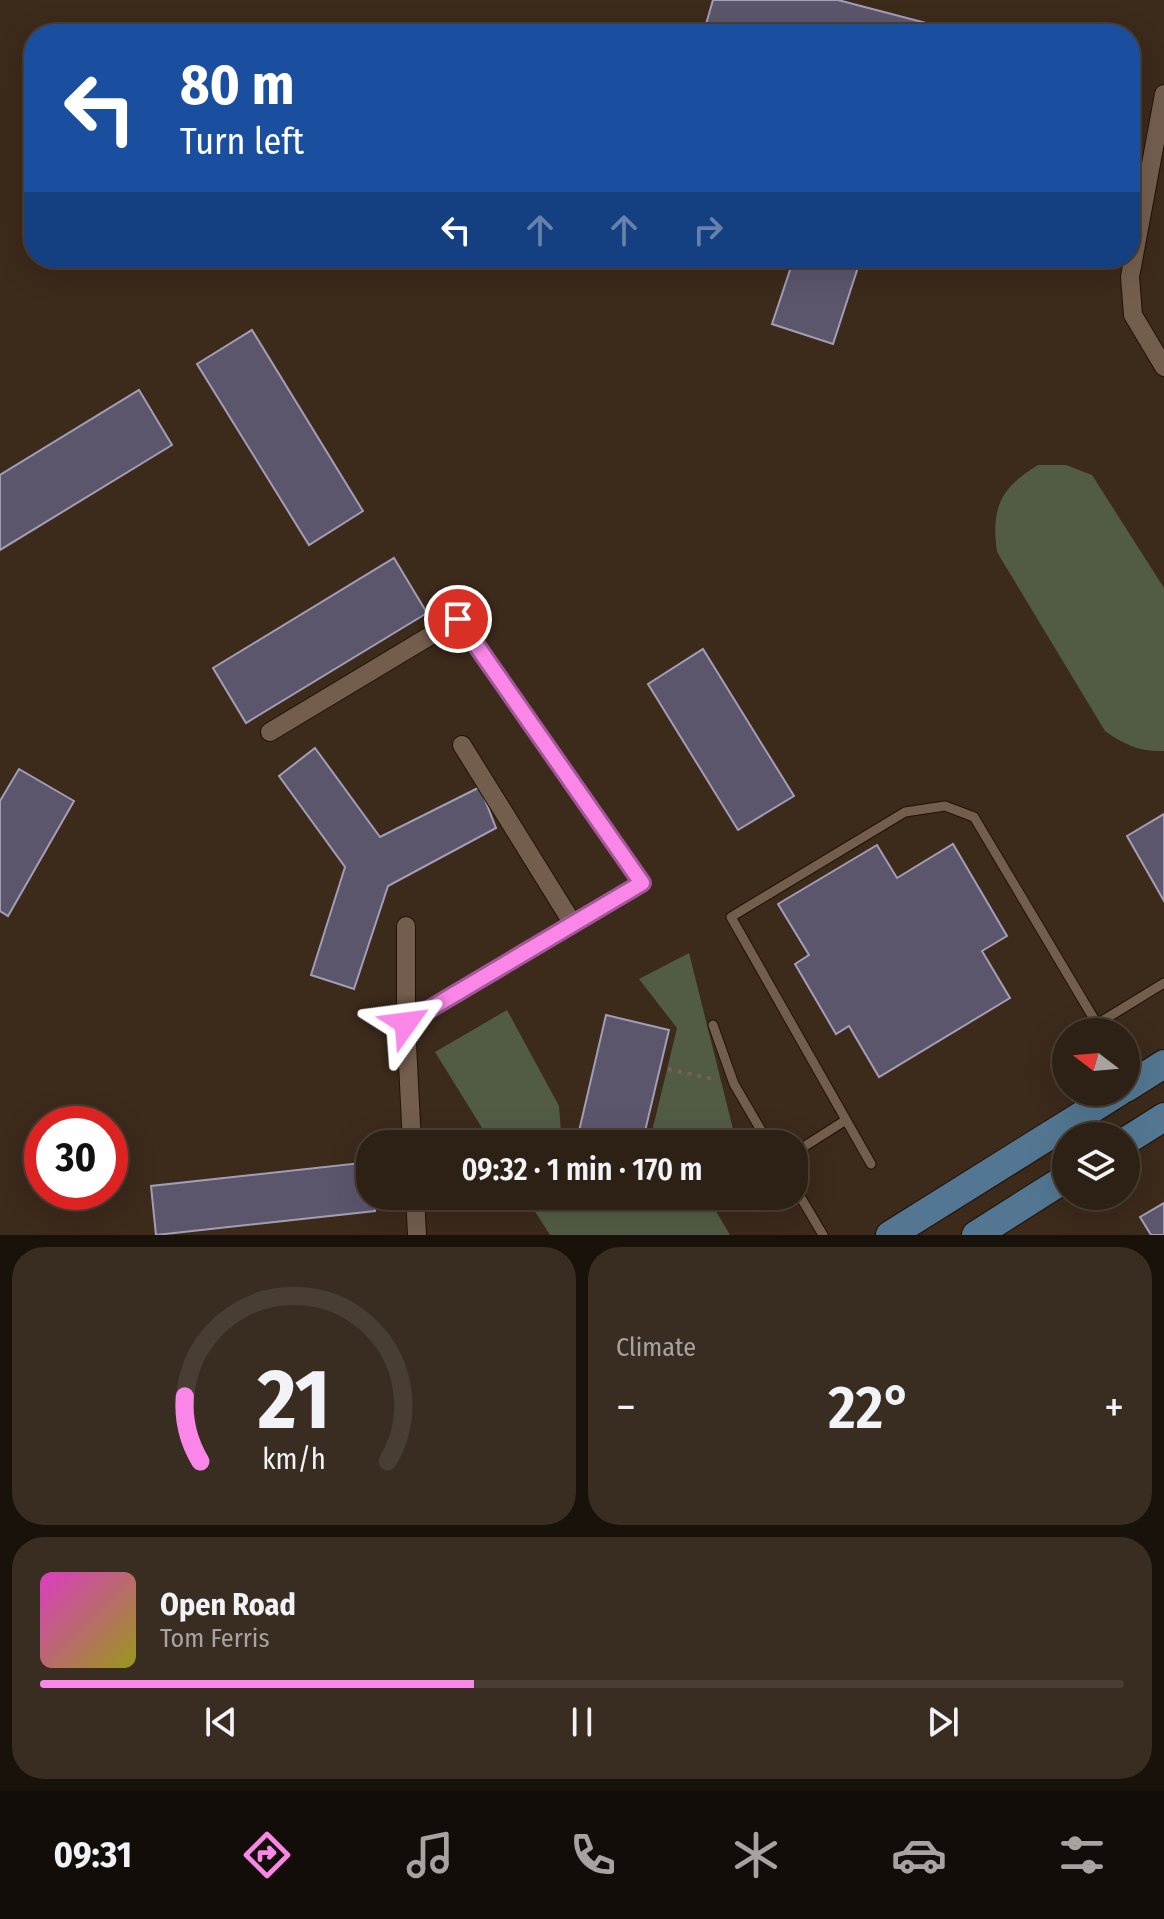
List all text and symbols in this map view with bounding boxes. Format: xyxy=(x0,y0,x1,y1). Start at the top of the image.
text: 80 m xyxy=(180,52,295,119)
icon: left xyxy=(48,56,152,160)
text: Turn left xyxy=(180,120,304,164)
icon: left xyxy=(434,208,478,252)
icon: ahead xyxy=(518,208,562,252)
icon: ahead xyxy=(602,208,646,252)
icon: right xyxy=(686,208,730,252)
pin xyxy=(424,585,492,653)
icon: arrive xyxy=(436,597,480,641)
position arrow xyxy=(364,981,448,1065)
north arrow xyxy=(1052,1018,1140,1106)
map controls xyxy=(1052,1018,1140,1210)
speed limit sign: 30 xyxy=(24,1106,128,1210)
button: layers xyxy=(1052,1122,1140,1210)
text: 09:32 · 1 min · 170 m xyxy=(461,1152,703,1188)
text: Climate xyxy=(616,1332,696,1363)
text: 21 xyxy=(257,1350,330,1450)
text: 22° xyxy=(828,1372,912,1444)
text: − xyxy=(616,1381,636,1434)
text: + xyxy=(1104,1381,1124,1434)
text: km/h xyxy=(262,1442,326,1477)
text: Open Road xyxy=(160,1587,296,1623)
text: Tom Ferris xyxy=(160,1623,270,1654)
icon: previous xyxy=(199,1700,243,1744)
icon: pause xyxy=(560,1700,604,1744)
icon: next xyxy=(921,1700,965,1744)
icon: directions xyxy=(239,1827,295,1883)
icon: music xyxy=(402,1827,458,1883)
icon: phone xyxy=(565,1827,621,1883)
icon: climate xyxy=(728,1827,784,1883)
icon: car xyxy=(891,1827,947,1883)
icon: filters xyxy=(1054,1827,1110,1883)
text: 09:31 xyxy=(54,1833,132,1877)

